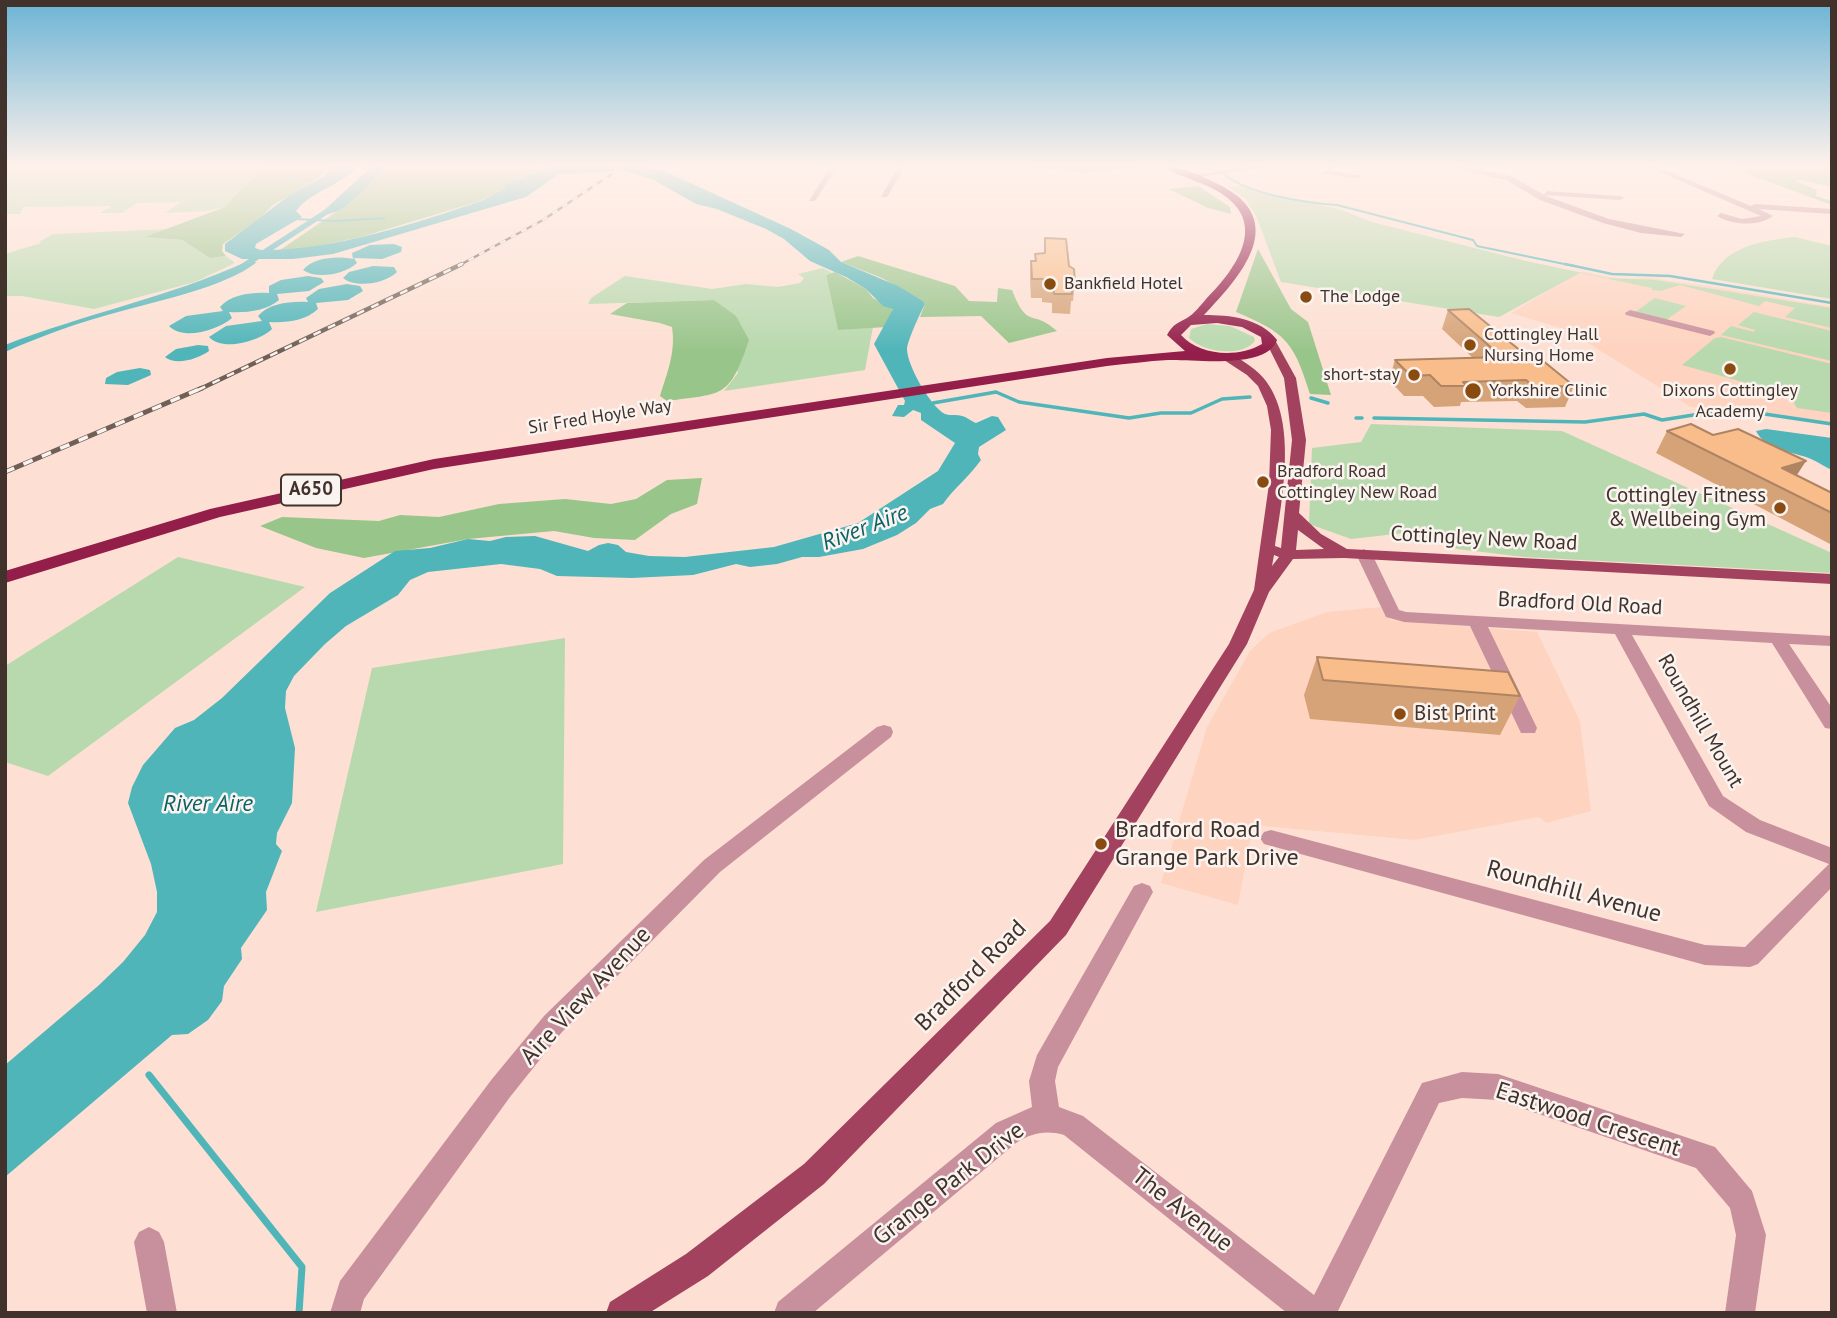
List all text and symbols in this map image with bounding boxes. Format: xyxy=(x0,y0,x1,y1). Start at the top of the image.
place label: Bankfield Hotel xyxy=(1064,273,1183,295)
marker: Bankfield Hotel xyxy=(1042,276,1058,292)
place label: The Lodge xyxy=(1320,286,1400,308)
marker: The Lodge xyxy=(1298,289,1314,305)
place label: Cottingley Hall Nursing Home xyxy=(1484,324,1599,366)
marker: Cottingley Hall Nursing Home xyxy=(1462,337,1478,353)
marker: Dixons Cottingley Academy xyxy=(1722,361,1738,377)
place label: short-stay xyxy=(1323,364,1400,386)
marker: short-stay xyxy=(1406,367,1422,383)
place label: Yorkshire Clinic xyxy=(1489,380,1607,402)
place label: Dixons Cottingley Academy xyxy=(1662,380,1798,422)
marker: Yorkshire Clinic xyxy=(1463,381,1483,401)
street label: Sir Fred Hoyle Way xyxy=(527,395,673,439)
place label: Bradford Road Cottingley New Road xyxy=(1277,461,1437,504)
marker: Bradford Road Cottingley New Road xyxy=(1255,474,1271,490)
road number: A650 xyxy=(281,475,341,505)
place label: Cottingley Fitness & Wellbeing Gym xyxy=(1606,483,1766,533)
water label: River Aire xyxy=(818,499,912,557)
marker: Cottingley Fitness & Wellbeing Gym xyxy=(1772,500,1788,516)
street label: Cottingley New Road xyxy=(1390,522,1578,556)
street label: Bradford Old Road xyxy=(1497,587,1663,621)
street label: Roundhill Mount xyxy=(1652,650,1748,792)
place label: Bist Print xyxy=(1414,701,1496,727)
marker: Bist Print xyxy=(1392,706,1408,722)
water label: River Aire xyxy=(163,790,253,818)
place label: Bradford Road Grange Park Drive xyxy=(1115,816,1299,872)
marker: Bradford Road Grange Park Drive xyxy=(1093,836,1109,852)
street label: Roundhill Avenue xyxy=(1483,855,1665,929)
street label: Bradford Road xyxy=(909,914,1033,1038)
street label: Aire View Avenue xyxy=(515,921,657,1071)
street label: Eastwood Crescent xyxy=(1492,1076,1684,1164)
street label: Grange Park Drive xyxy=(868,1116,1030,1252)
street label: The Avenue xyxy=(1126,1162,1238,1258)

